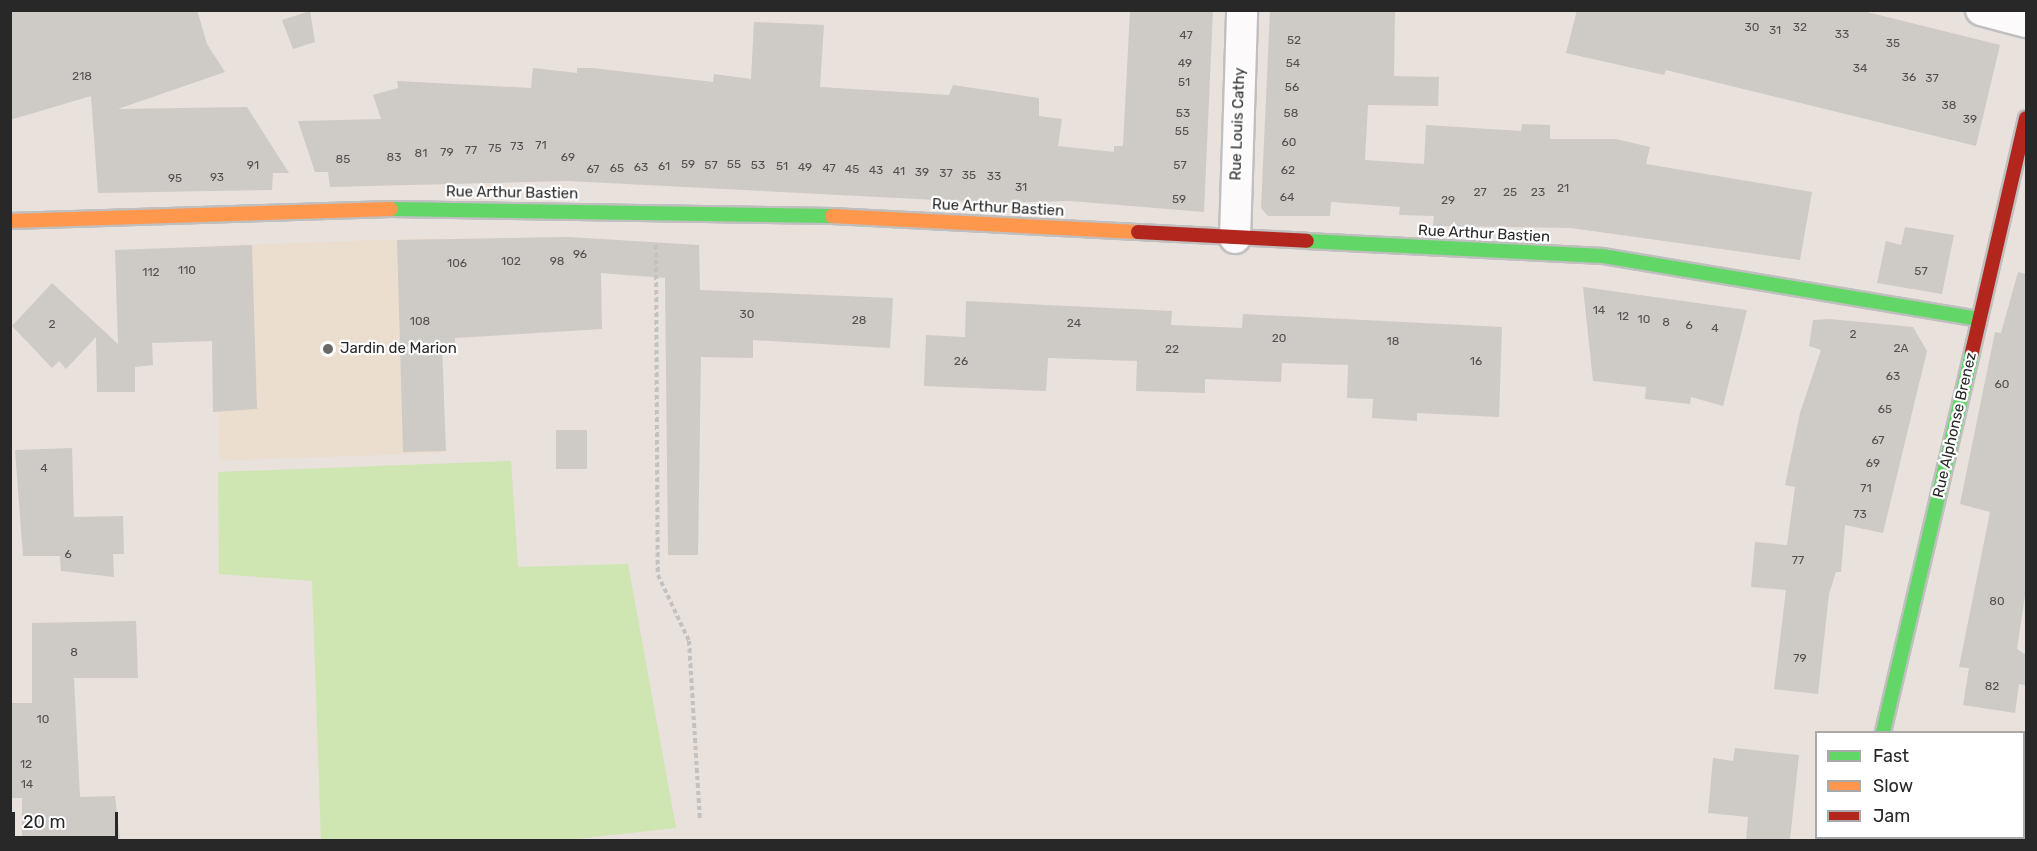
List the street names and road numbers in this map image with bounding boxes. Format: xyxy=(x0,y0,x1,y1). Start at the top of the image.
street label: Rue Louis Cathy xyxy=(1227,67,1249,181)
street label: Rue Arthur Bastien xyxy=(445,183,579,203)
street label: Rue Arthur Bastien xyxy=(931,196,1065,220)
street label: Rue Arthur Bastien xyxy=(1417,222,1551,246)
street label: Rue Alphonse Brenez xyxy=(1929,350,1981,500)

